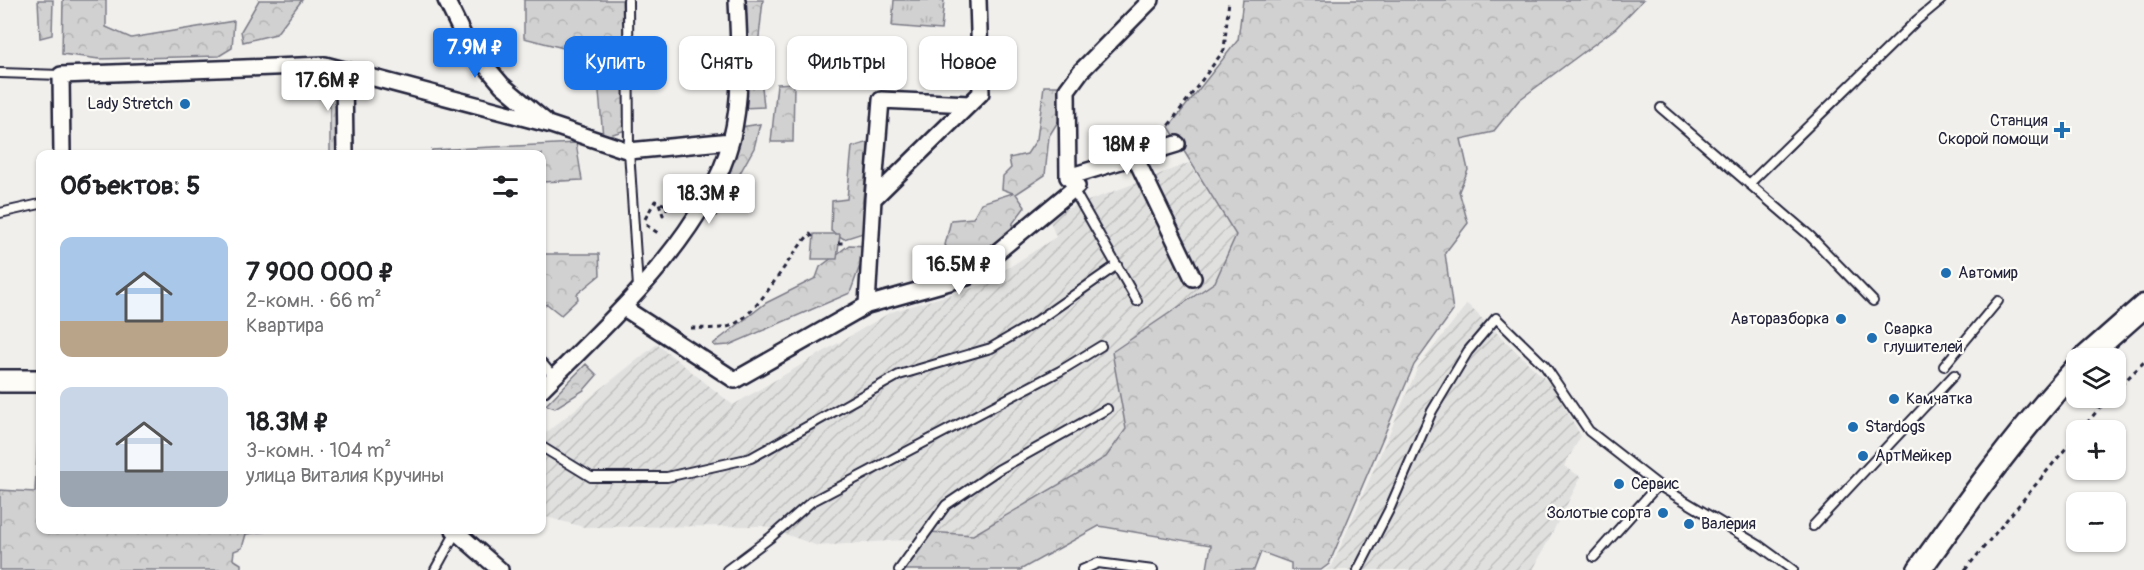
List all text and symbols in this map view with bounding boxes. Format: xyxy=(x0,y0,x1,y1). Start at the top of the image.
pin: 7.9M ₽ xyxy=(426,28,524,79)
text: 7.9M ₽ xyxy=(447,35,503,60)
chip: Купить xyxy=(564,36,667,90)
chip: Снять xyxy=(679,36,775,90)
chip: Фильтры xyxy=(787,36,907,90)
chip: Новое xyxy=(919,36,1017,90)
pin: 17.6M ₽ xyxy=(273,61,383,112)
text: 17.6M ₽ xyxy=(295,68,361,93)
place label: Lady Stretch xyxy=(87,94,173,114)
marker: Lady Stretch xyxy=(178,97,192,111)
place label: Станция Скорой помощи xyxy=(1938,111,2048,149)
marker: Станция Скорой помощи xyxy=(2053,121,2071,139)
pin: 18M ₽ xyxy=(1085,125,1169,176)
text: 18M ₽ xyxy=(1103,132,1151,157)
text: Объектов: 5 xyxy=(60,170,200,202)
icon: filters xyxy=(489,170,522,203)
pin: 18.3M ₽ xyxy=(654,174,764,225)
text: 18.3M ₽ xyxy=(677,181,741,206)
pin: 16.5M ₽ xyxy=(904,245,1014,296)
text: 16.5M ₽ xyxy=(926,252,992,277)
text: 7 900 000 ₽ xyxy=(246,256,394,288)
icon: home xyxy=(108,261,180,333)
place label: Автомир xyxy=(1958,263,2018,283)
marker: Автомир xyxy=(1939,266,1953,280)
text: 2-комн. · 66 m² xyxy=(246,288,382,313)
place label: Авторазборка xyxy=(1730,309,1829,329)
marker: Авторазборка xyxy=(1834,312,1848,326)
text: Квартира xyxy=(246,313,324,338)
place label: Сварка глушителей xyxy=(1884,319,1963,357)
marker: Сварка глушителей xyxy=(1865,331,1879,345)
map controls xyxy=(2066,348,2126,552)
button: layers xyxy=(2066,348,2126,408)
place label: Камчатка xyxy=(1906,389,1972,409)
marker: Камчатка xyxy=(1887,392,1901,406)
text: 18.3M ₽ xyxy=(246,406,329,438)
icon: home xyxy=(108,411,180,483)
place label: Stardogs xyxy=(1865,417,1925,437)
marker: Stardogs xyxy=(1846,420,1860,434)
button: + xyxy=(2066,420,2126,480)
text: 3-комн. · 104 m² xyxy=(246,438,391,463)
place label: АртМейкер xyxy=(1875,446,1952,466)
marker: АртМейкер xyxy=(1856,449,1870,463)
text: улица Виталия Кручины xyxy=(246,463,444,488)
place label: Сервис xyxy=(1631,474,1679,494)
marker: Сервис xyxy=(1612,477,1626,491)
button: − xyxy=(2066,492,2126,552)
place label: Золотые сорта xyxy=(1546,503,1651,523)
marker: Золотые сорта xyxy=(1656,506,1670,520)
place label: Валерия xyxy=(1701,514,1756,534)
marker: Валерия xyxy=(1682,517,1696,531)

